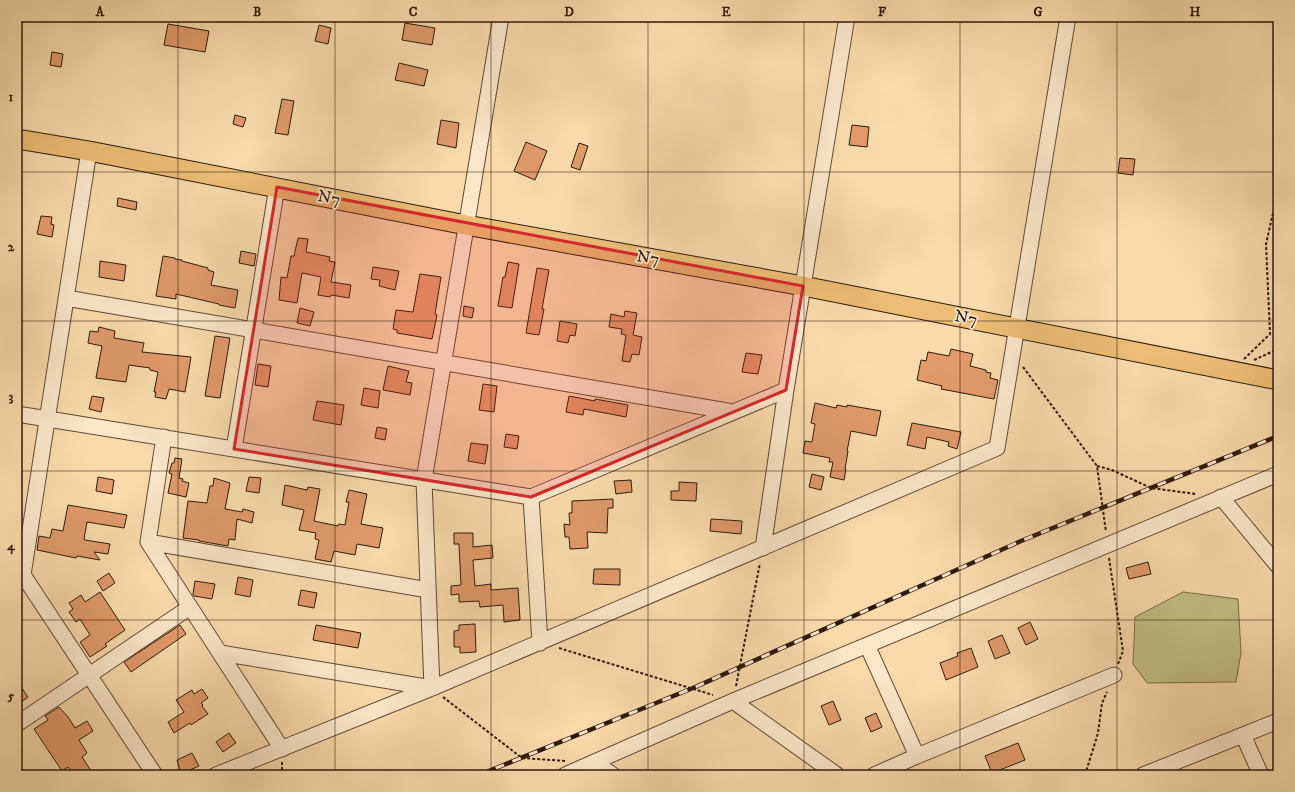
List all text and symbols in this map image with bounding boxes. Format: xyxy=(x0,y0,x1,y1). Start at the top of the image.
text: A xyxy=(95,4,105,20)
text: B xyxy=(253,4,261,20)
text: C xyxy=(409,4,418,20)
text: D xyxy=(564,4,574,20)
text: E xyxy=(721,4,731,20)
text: F xyxy=(878,4,887,20)
text: G xyxy=(1033,4,1043,20)
text: H xyxy=(1190,4,1201,20)
text: 1 xyxy=(9,89,14,105)
street label: N7 xyxy=(316,185,342,211)
text: 2 xyxy=(8,239,15,255)
street label: N7 xyxy=(635,245,661,271)
street label: N7 xyxy=(953,305,979,331)
text: 3 xyxy=(9,389,14,405)
text: 4 xyxy=(6,538,15,555)
text: 5 xyxy=(7,688,15,704)

